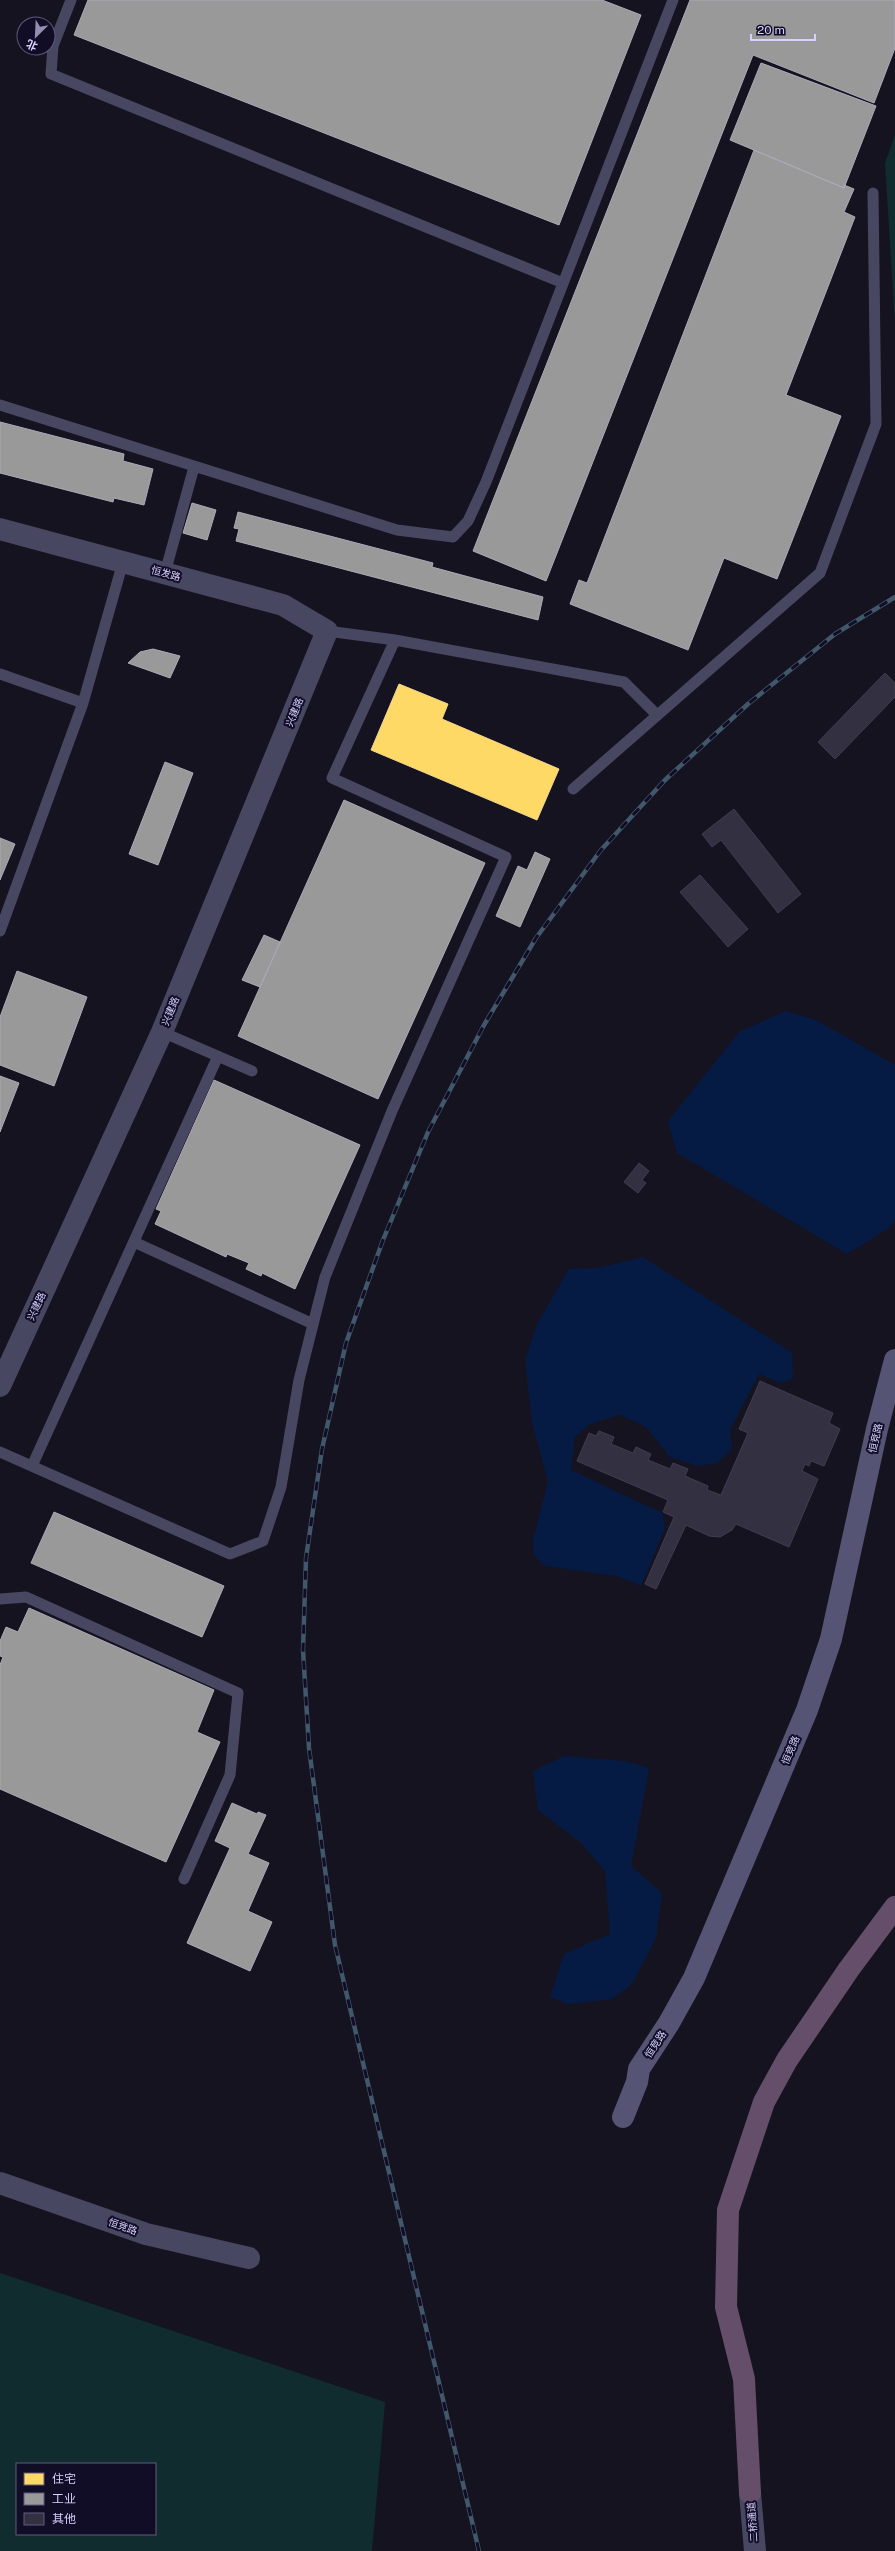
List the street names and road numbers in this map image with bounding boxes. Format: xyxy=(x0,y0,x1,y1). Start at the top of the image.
street label: 恒发路 xyxy=(150,563,182,583)
street label: 兴建路 xyxy=(283,696,305,728)
street label: 兴建路 xyxy=(159,995,181,1027)
street label: 兴建路 xyxy=(24,1290,48,1322)
street label: 恒竞路 xyxy=(866,1422,884,1454)
street label: 恒竞路 xyxy=(779,1734,801,1766)
street label: 恒竞路 xyxy=(642,2028,668,2060)
street label: 恒竞路 xyxy=(107,2215,139,2237)
street label: 二桥通道 xyxy=(745,2502,759,2542)

